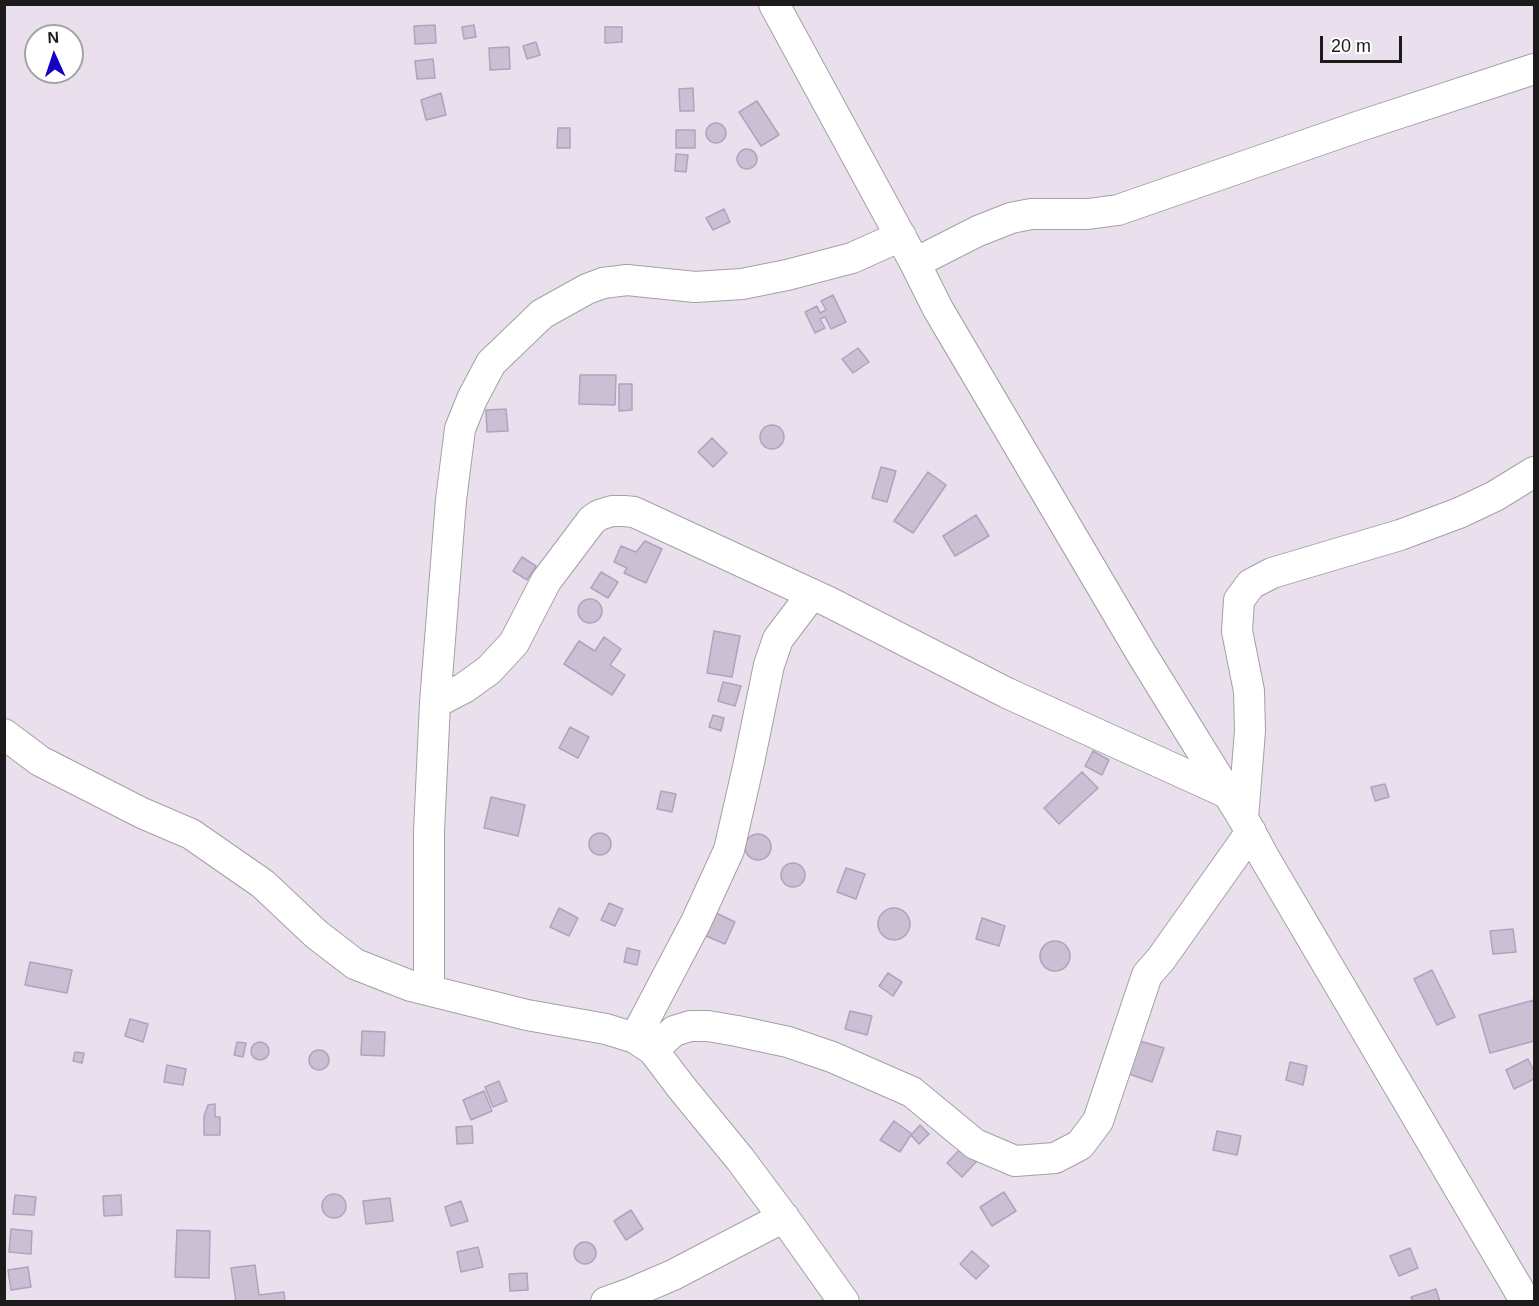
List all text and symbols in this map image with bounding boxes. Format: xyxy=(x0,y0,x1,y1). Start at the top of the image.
north arrow xyxy=(24,24,84,84)
scale bar xyxy=(1323,24,1406,62)
text: N xyxy=(47,29,59,46)
text: 20 m xyxy=(1331,36,1371,56)

